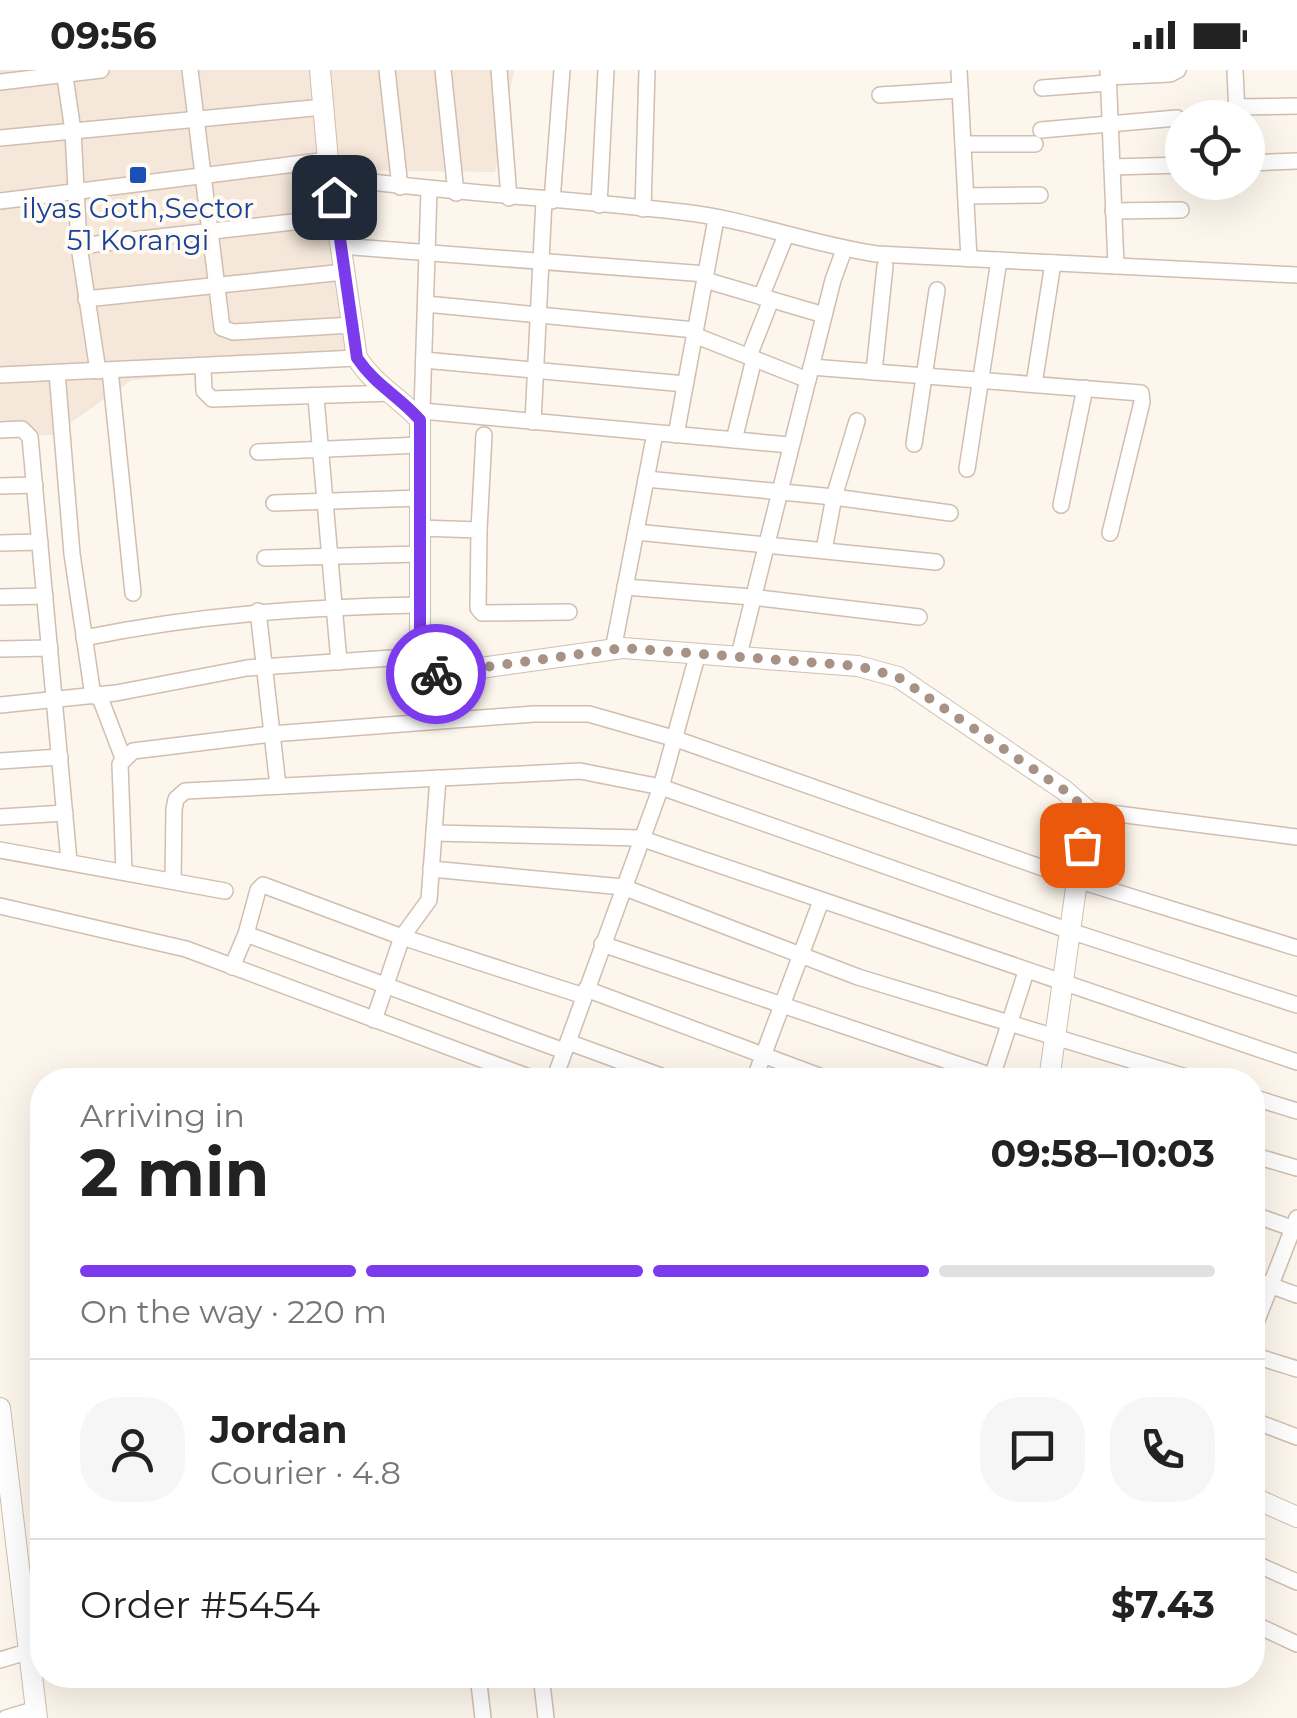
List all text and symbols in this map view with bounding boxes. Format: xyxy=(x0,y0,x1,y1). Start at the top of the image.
text: 09:56 xyxy=(50,12,157,59)
map controls xyxy=(1165,100,1265,200)
button: locate xyxy=(1165,100,1265,200)
pin xyxy=(292,155,377,240)
marker: ilyas Goth,Sector 51 Korangi xyxy=(127,164,149,186)
icon: home xyxy=(307,170,362,225)
place label: ilyas Goth,Sector 51 Korangi xyxy=(22,191,254,257)
courier xyxy=(386,624,486,724)
icon: bike xyxy=(409,647,464,702)
pin xyxy=(1040,803,1125,888)
icon: bag xyxy=(1055,818,1110,873)
text: Arriving in xyxy=(80,1096,245,1135)
text: 09:58–10:03 xyxy=(991,1130,1215,1177)
text: 2 min xyxy=(80,1133,269,1212)
text: On the way · 220 m xyxy=(80,1292,387,1331)
button: person xyxy=(80,1397,185,1502)
button: chat xyxy=(980,1397,1085,1502)
button: phone xyxy=(1110,1397,1215,1502)
text: Jordan xyxy=(210,1406,348,1453)
text: Courier · 4.8 xyxy=(210,1453,401,1492)
text: Order #5454 xyxy=(80,1581,320,1628)
text: $7.43 xyxy=(1111,1581,1215,1628)

